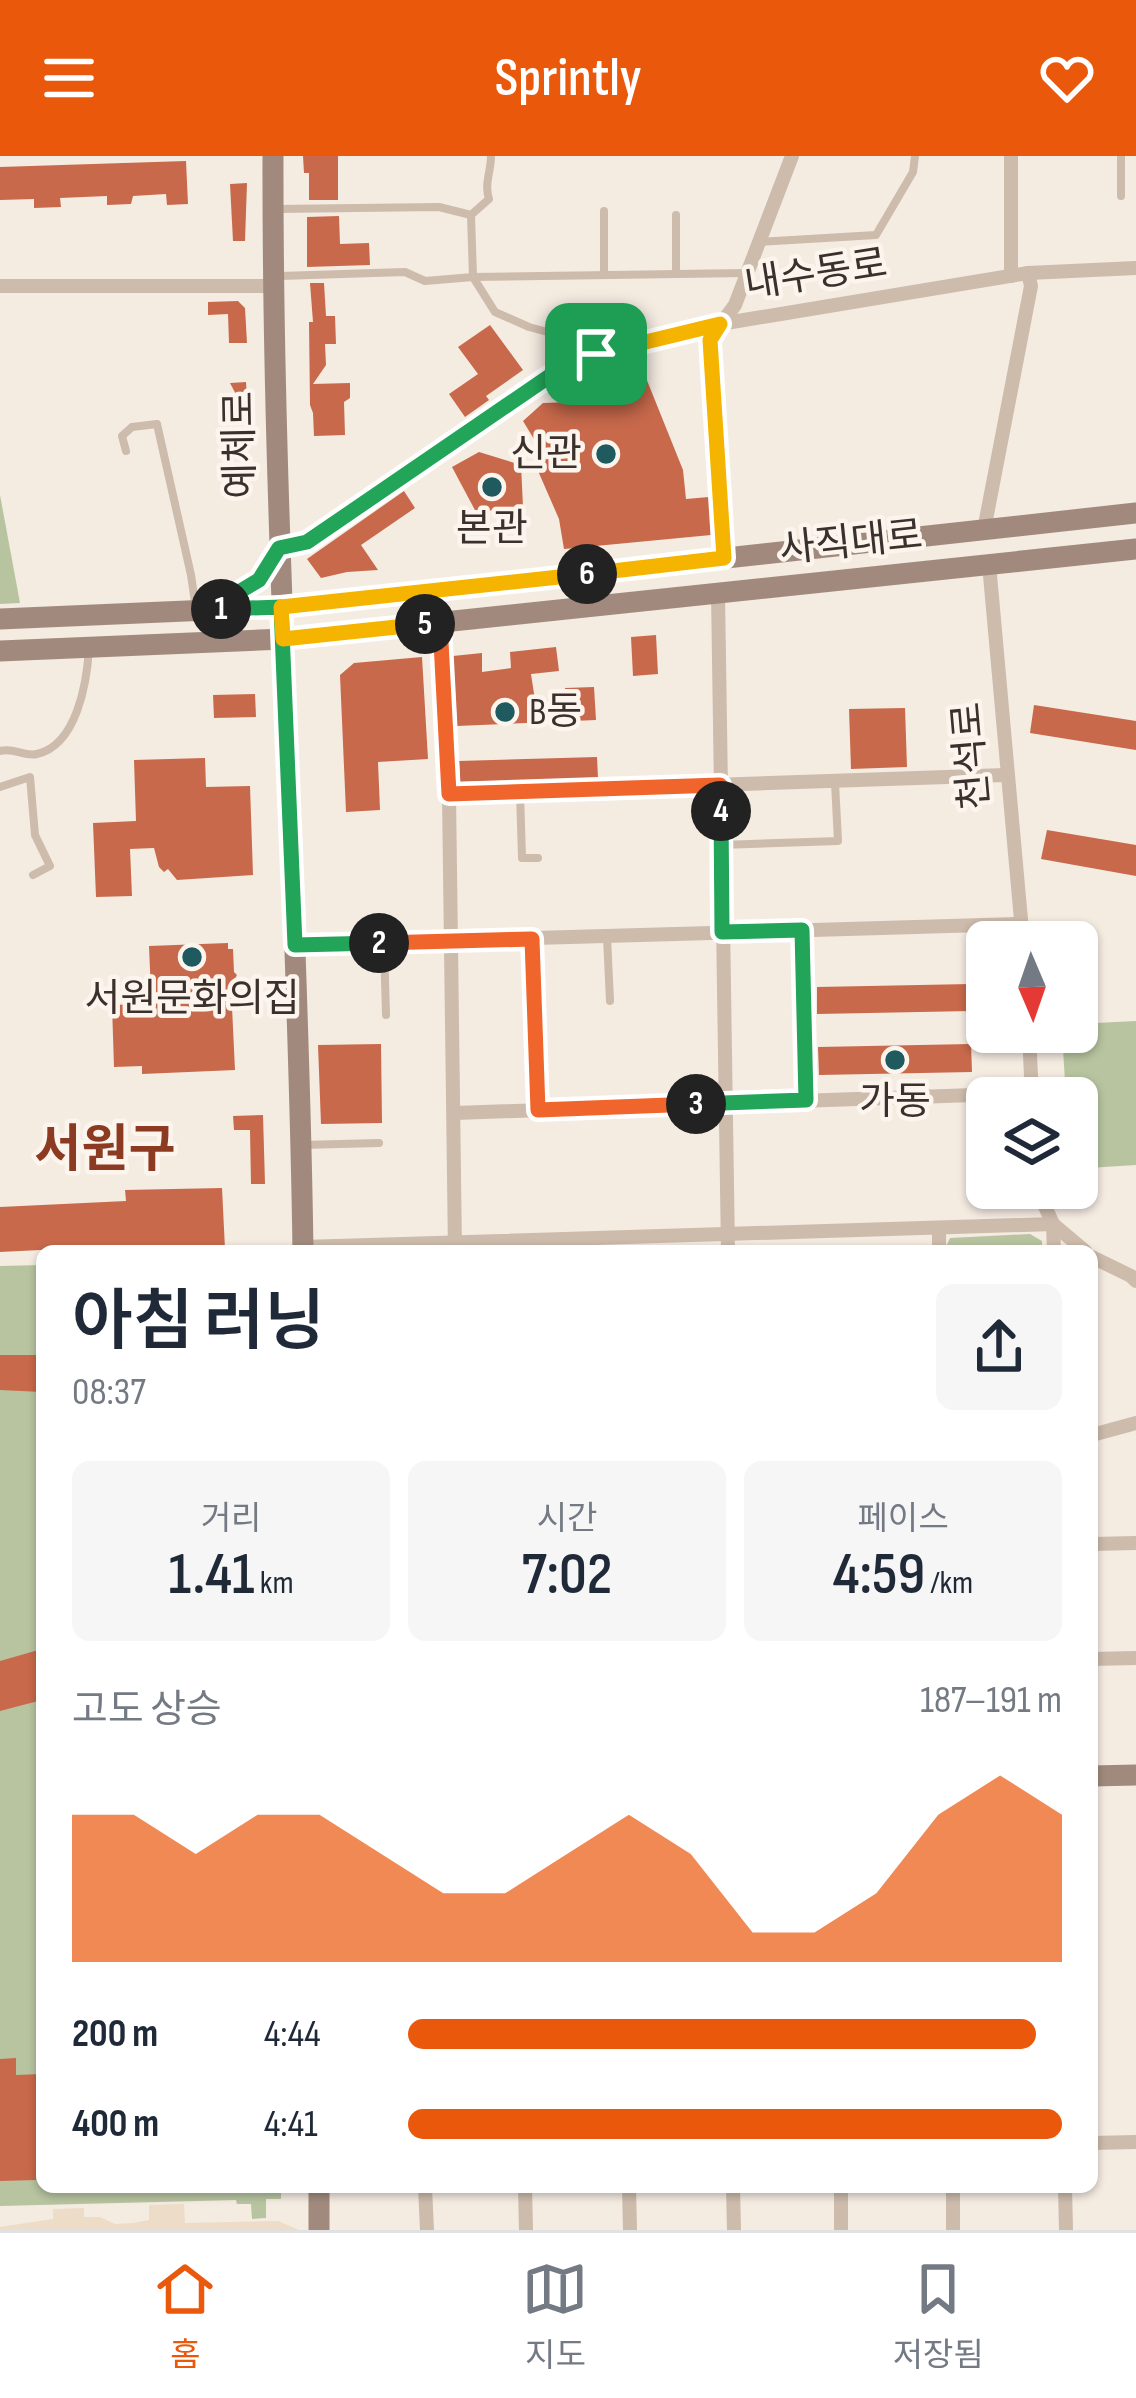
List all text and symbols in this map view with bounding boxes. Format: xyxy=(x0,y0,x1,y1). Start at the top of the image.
icon: menu xyxy=(36,45,102,111)
icon: heart xyxy=(1034,45,1100,111)
text: Sprintly xyxy=(494,46,642,111)
street label: 내수동로 xyxy=(741,241,891,309)
pin xyxy=(545,303,647,405)
icon: arrive xyxy=(563,321,629,387)
street label: 예체로 xyxy=(217,391,265,499)
place label: 신관 xyxy=(510,431,582,478)
marker: 신관 xyxy=(593,441,619,467)
marker: 본관 xyxy=(479,474,505,500)
place label: 본관 xyxy=(456,506,528,553)
street label: 사직대로 xyxy=(777,512,925,574)
pin: 6 xyxy=(557,544,617,604)
text: 6 xyxy=(579,554,595,594)
pin: 1 xyxy=(191,579,251,639)
text: 1 xyxy=(215,589,227,629)
pin: 5 xyxy=(395,594,455,654)
text: 5 xyxy=(418,604,432,644)
place label: B동 xyxy=(529,689,582,736)
marker: B동 xyxy=(492,699,518,725)
street label: 천석로 xyxy=(944,700,1000,812)
pin: 4 xyxy=(691,781,751,841)
text: 4 xyxy=(713,791,729,831)
pin: 2 xyxy=(349,913,409,973)
north arrow xyxy=(966,921,1098,1053)
map controls xyxy=(966,921,1098,1209)
text: 2 xyxy=(372,923,386,963)
marker: 서원문화의집 xyxy=(179,944,205,970)
place label: 서원문화의집 xyxy=(84,976,300,1023)
marker: 가동 xyxy=(882,1047,908,1073)
pin: 3 xyxy=(666,1074,726,1134)
button: layers xyxy=(966,1077,1098,1209)
place label: 가동 xyxy=(859,1079,931,1126)
text: 3 xyxy=(689,1084,703,1124)
district label: 서원구 xyxy=(35,1120,175,1181)
text: 아침 러닝 xyxy=(72,1284,325,1363)
button: share xyxy=(936,1284,1062,1410)
text: 08:37 xyxy=(72,1369,146,1416)
text: 거리 xyxy=(201,1499,261,1539)
text: 시간 xyxy=(537,1499,597,1539)
text: 페이스 xyxy=(857,1499,949,1539)
text: 1.41 xyxy=(168,1539,255,1611)
text: 7:02 xyxy=(522,1539,612,1611)
text: 4:59 xyxy=(833,1539,925,1611)
text: km xyxy=(255,1563,294,1603)
text: /km xyxy=(925,1563,973,1603)
text: 187–191 m xyxy=(920,1677,1062,1724)
text: 고도 상승 xyxy=(72,1687,222,1734)
text: 200 m xyxy=(72,2011,158,2058)
text: 4:44 xyxy=(264,2011,320,2058)
text: 400 m xyxy=(72,2101,159,2148)
text: 4:41 xyxy=(264,2101,318,2148)
tab: 홈 xyxy=(152,2256,218,2376)
tab: 지도 xyxy=(522,2256,588,2376)
tab: 저장됨 xyxy=(893,2256,984,2376)

